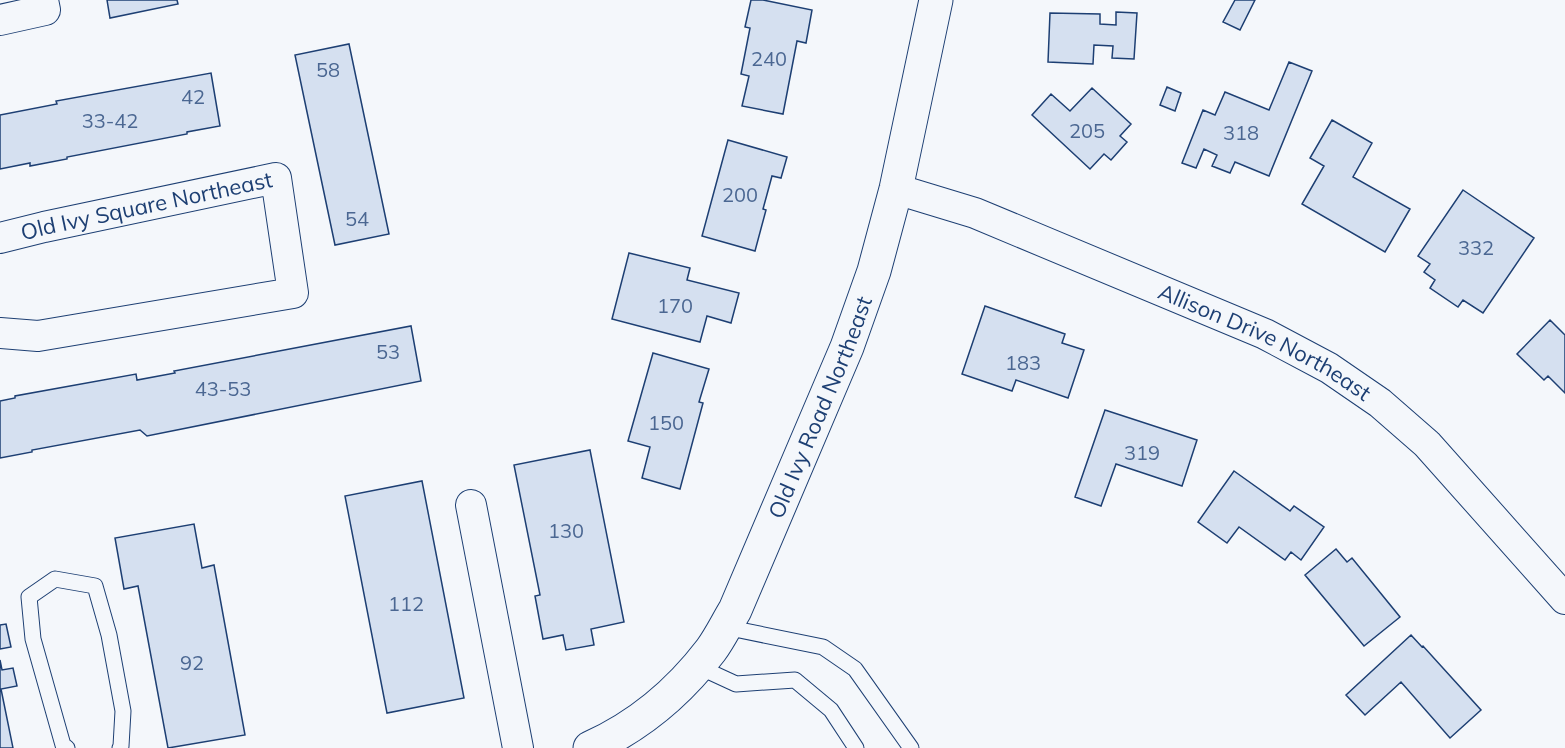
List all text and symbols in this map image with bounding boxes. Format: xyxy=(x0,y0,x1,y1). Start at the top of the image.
house number: 240 xyxy=(751,46,787,71)
house number: 58 xyxy=(316,57,340,82)
house number: 42 xyxy=(181,84,205,109)
house number: 33-42 xyxy=(82,108,138,133)
house number: 205 xyxy=(1069,118,1105,143)
house number: 318 xyxy=(1223,120,1259,145)
street label: Old Ivy Square Northeast xyxy=(18,165,275,246)
house number: 200 xyxy=(722,182,758,207)
house number: 54 xyxy=(345,206,369,231)
house number: 332 xyxy=(1458,235,1494,260)
street label: Allison Drive Northeast xyxy=(1154,277,1377,407)
street label: Old Ivy Road Northeast xyxy=(762,292,878,522)
house number: 170 xyxy=(657,293,693,318)
house number: 53 xyxy=(376,339,400,364)
house number: 183 xyxy=(1005,350,1041,375)
house number: 43-53 xyxy=(195,376,251,401)
house number: 150 xyxy=(648,410,684,435)
house number: 319 xyxy=(1124,440,1160,465)
house number: 130 xyxy=(548,518,584,543)
house number: 112 xyxy=(388,591,424,616)
house number: 92 xyxy=(180,650,204,675)

